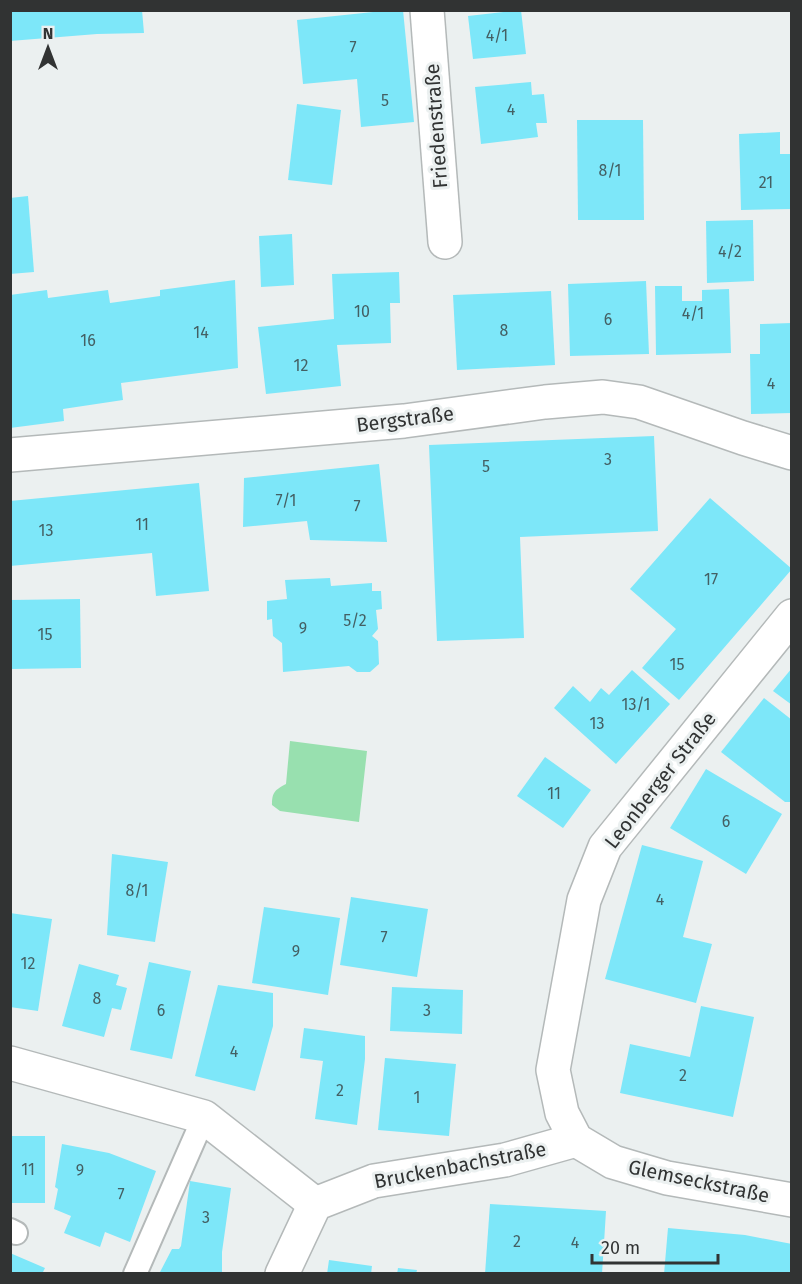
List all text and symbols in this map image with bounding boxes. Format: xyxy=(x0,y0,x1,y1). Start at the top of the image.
north arrow xyxy=(18,18,78,78)
text: N xyxy=(43,24,53,43)
house number: 4/1 xyxy=(486,26,508,45)
house number: 7 xyxy=(349,38,357,57)
street label: Friedenstraße xyxy=(420,63,452,189)
house number: 5 xyxy=(381,91,389,110)
house number: 4 xyxy=(507,100,516,119)
house number: 8/1 xyxy=(598,161,622,180)
house number: 21 xyxy=(759,173,773,192)
house number: 4/2 xyxy=(718,242,742,261)
house number: 10 xyxy=(354,302,370,321)
house number: 4/1 xyxy=(682,304,704,323)
house number: 6 xyxy=(604,310,612,329)
house number: 8 xyxy=(500,321,509,340)
house number: 14 xyxy=(193,323,209,342)
house number: 16 xyxy=(80,331,96,350)
house number: 12 xyxy=(294,356,308,375)
house number: 4 xyxy=(767,374,776,393)
street label: Bergstraße xyxy=(355,401,455,437)
house number: 3 xyxy=(604,450,612,469)
house number: 5 xyxy=(482,457,490,476)
house number: 7/1 xyxy=(276,491,296,510)
house number: 7 xyxy=(353,497,361,516)
house number: 11 xyxy=(135,515,149,534)
house number: 13 xyxy=(39,521,53,540)
house number: 17 xyxy=(704,570,718,589)
house number: 5/2 xyxy=(343,611,367,630)
house number: 9 xyxy=(299,619,307,638)
house number: 15 xyxy=(38,625,52,644)
house number: 15 xyxy=(670,655,684,674)
house number: 13/1 xyxy=(622,695,650,714)
street label: Leonberger Straße xyxy=(599,707,721,853)
house number: 13 xyxy=(590,714,604,733)
house number: 11 xyxy=(547,784,561,803)
house number: 6 xyxy=(722,812,730,831)
house number: 8/1 xyxy=(125,881,149,900)
house number: 4 xyxy=(656,890,665,909)
house number: 7 xyxy=(380,928,388,947)
house number: 9 xyxy=(292,942,300,961)
house number: 12 xyxy=(21,954,35,973)
house number: 8 xyxy=(93,989,102,1008)
house number: 6 xyxy=(157,1001,165,1020)
house number: 3 xyxy=(423,1001,431,1020)
house number: 4 xyxy=(230,1042,239,1061)
house number: 2 xyxy=(679,1066,687,1085)
house number: 2 xyxy=(336,1081,344,1100)
house number: 1 xyxy=(414,1088,420,1107)
street label: Bruckenbachstraße xyxy=(372,1137,548,1193)
street label: Glemseckstraße xyxy=(626,1154,772,1208)
house number: 11 xyxy=(21,1160,35,1179)
house number: 9 xyxy=(76,1161,84,1180)
house number: 7 xyxy=(117,1185,125,1204)
house number: 3 xyxy=(202,1208,210,1227)
scale bar xyxy=(592,1227,718,1265)
house number: 2 xyxy=(513,1232,521,1251)
house number: 4 xyxy=(571,1233,580,1252)
text: 20 m xyxy=(601,1237,640,1259)

